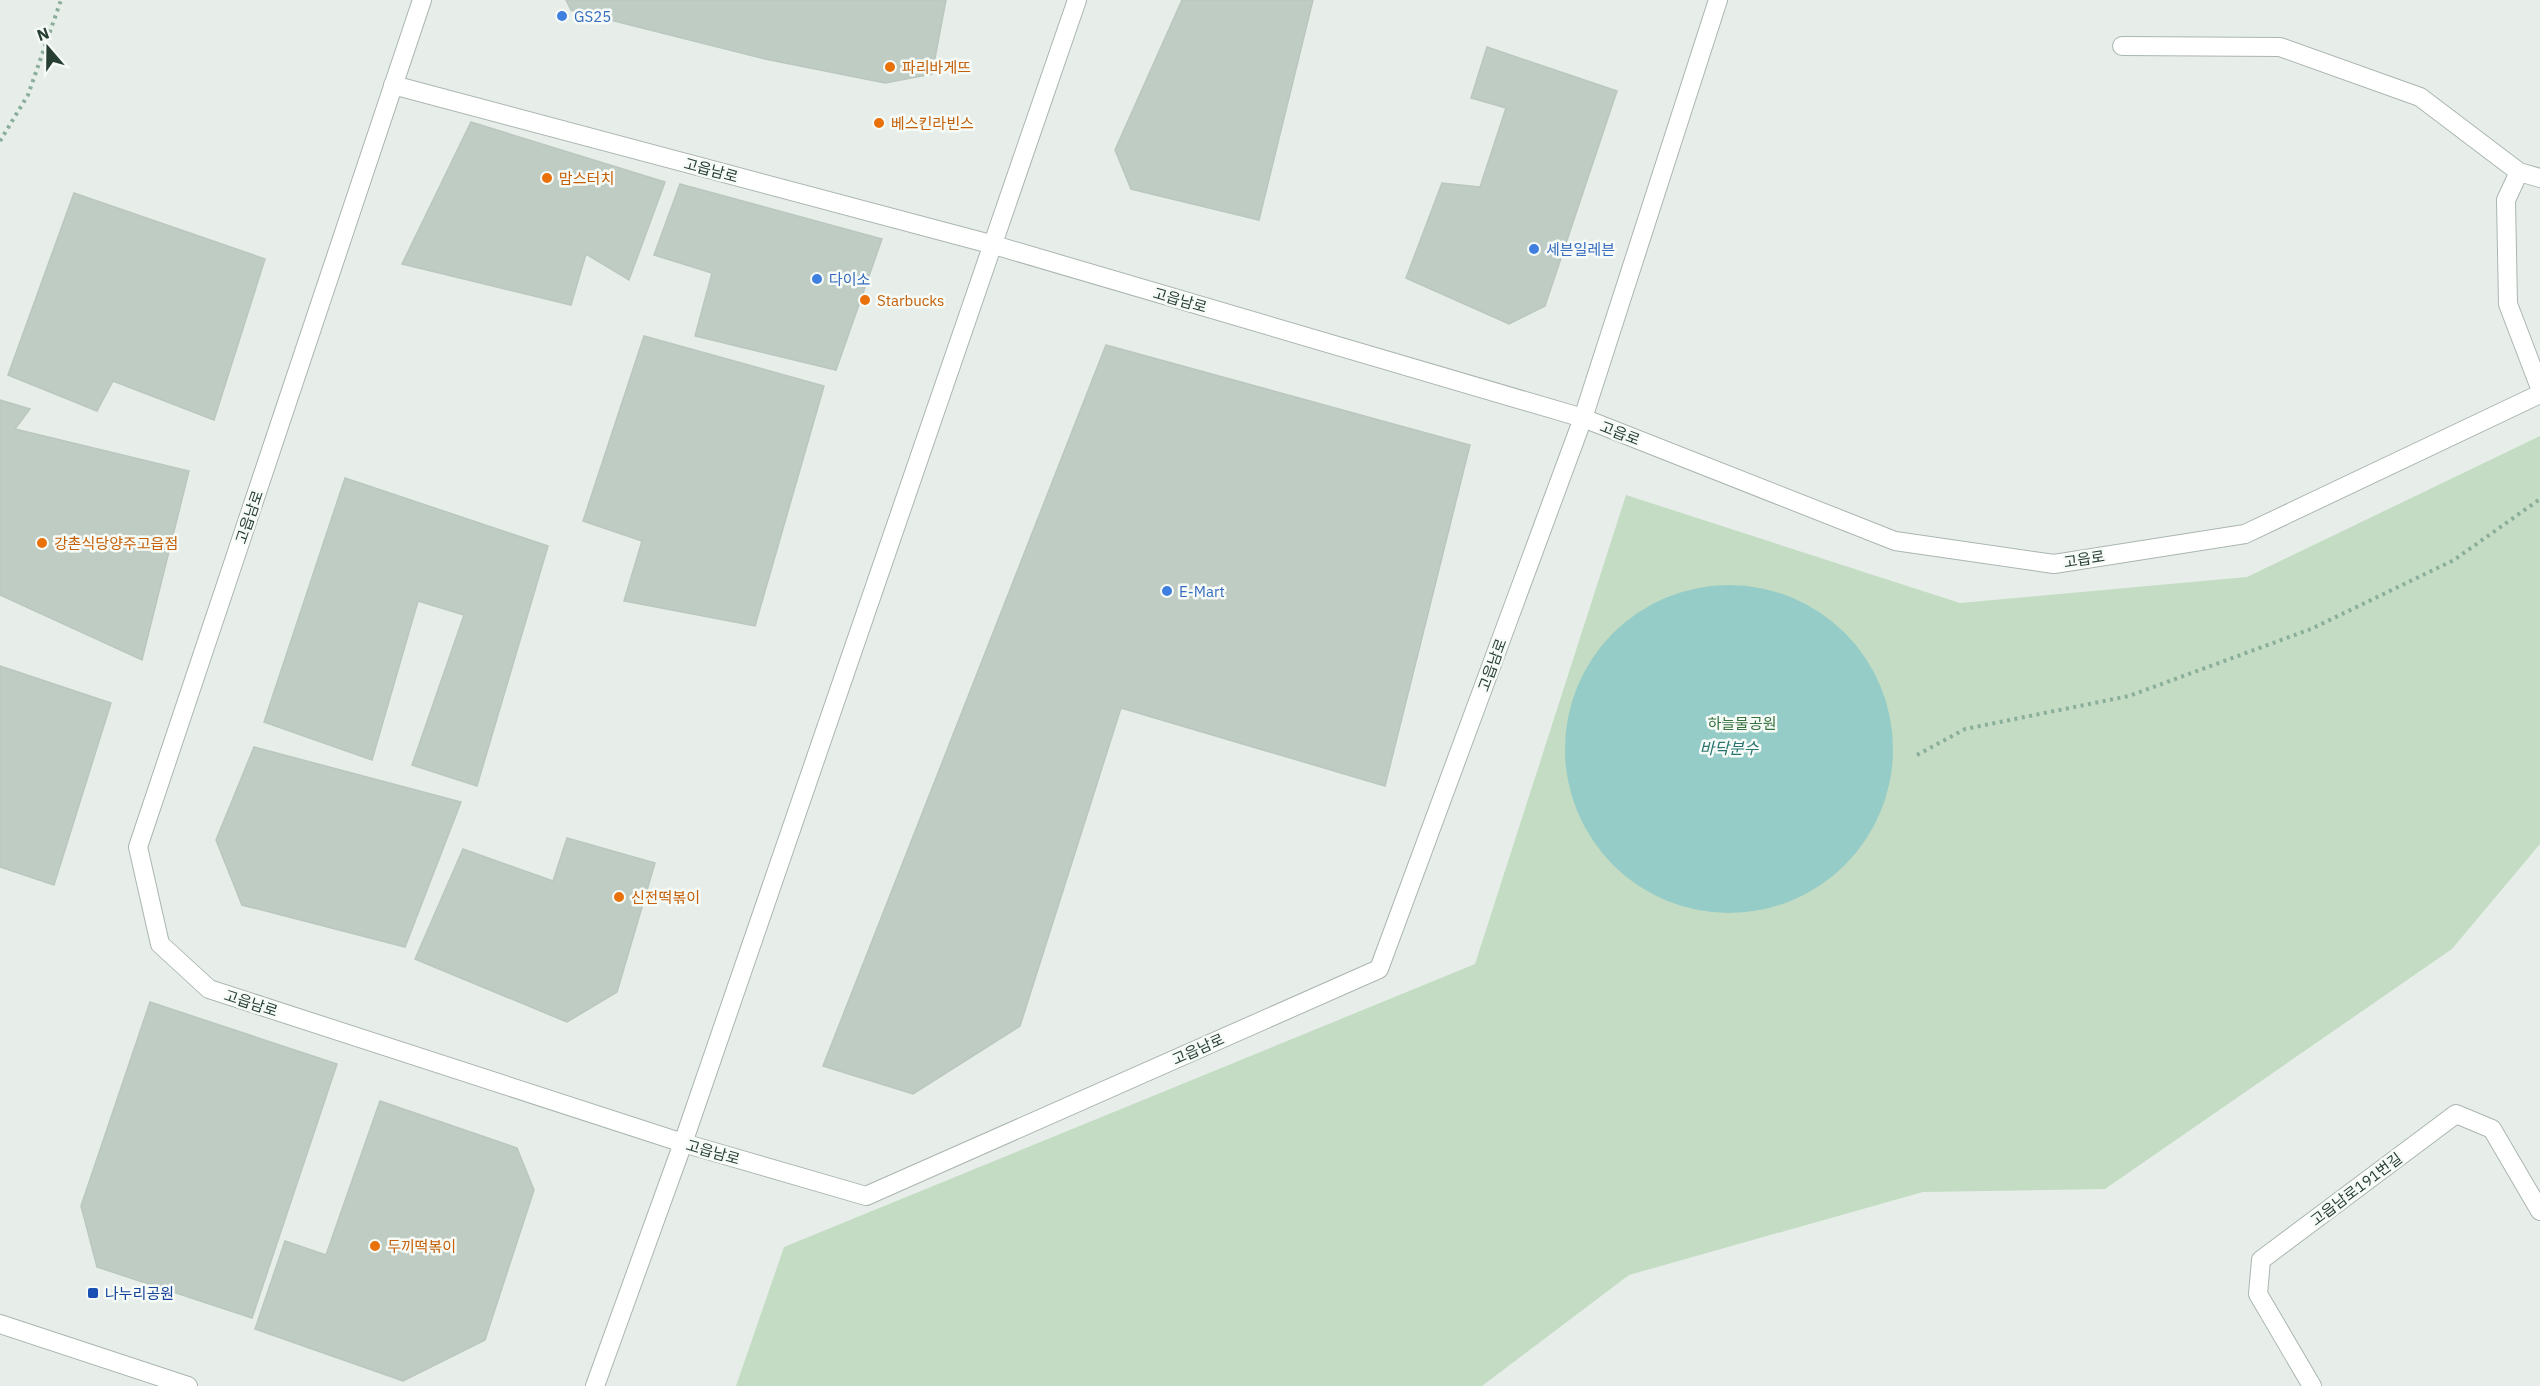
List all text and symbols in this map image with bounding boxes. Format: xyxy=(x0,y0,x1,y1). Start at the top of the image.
place label: GS25 xyxy=(574,7,611,26)
marker: GS25 xyxy=(555,9,569,23)
north arrow xyxy=(18,18,78,78)
text: N xyxy=(34,23,52,45)
place label: 파리바게뜨 xyxy=(902,58,971,77)
marker: 파리바게뜨 xyxy=(883,60,897,74)
place label: 베스킨라빈스 xyxy=(891,114,974,133)
marker: 베스킨라빈스 xyxy=(872,116,886,130)
street label: 고읍남로 xyxy=(682,154,740,186)
place label: 맘스터치 xyxy=(559,169,614,188)
marker: 맘스터치 xyxy=(540,171,554,185)
place label: 세븐일레븐 xyxy=(1546,240,1615,259)
marker: 세븐일레븐 xyxy=(1527,242,1541,256)
place label: 다이소 xyxy=(829,270,871,289)
marker: 다이소 xyxy=(810,272,824,286)
street label: 고읍남로 xyxy=(1151,283,1209,317)
place label: Starbucks xyxy=(877,291,944,310)
marker: Starbucks xyxy=(858,293,872,307)
street label: 고읍로 xyxy=(1597,417,1643,449)
street label: 고읍남로 xyxy=(231,488,267,546)
place label: 강촌식당양주고읍점 xyxy=(54,534,178,553)
marker: 강촌식당양주고읍점 xyxy=(35,536,49,550)
street label: 고읍로 xyxy=(2062,546,2106,572)
place label: E-Mart xyxy=(1179,582,1225,601)
marker: E-Mart xyxy=(1160,584,1174,598)
street label: 고읍남로 xyxy=(1474,636,1510,694)
park label: 하늘물공원 xyxy=(1707,714,1777,733)
water label: 바닥분수 xyxy=(1700,738,1760,758)
place label: 신전떡볶이 xyxy=(631,888,700,907)
marker: 신전떡볶이 xyxy=(612,890,626,904)
street label: 고읍남로 xyxy=(222,985,280,1021)
street label: 고읍남로 xyxy=(1169,1029,1227,1069)
street label: 고읍남로 xyxy=(684,1135,742,1169)
street label: 고읍남로191번길 xyxy=(2306,1148,2406,1230)
place label: 두끼떡볶이 xyxy=(387,1237,456,1256)
marker: 두끼떡볶이 xyxy=(368,1239,382,1253)
place label: 나누리공원 xyxy=(105,1284,174,1303)
marker: 나누리공원 xyxy=(86,1286,100,1300)

